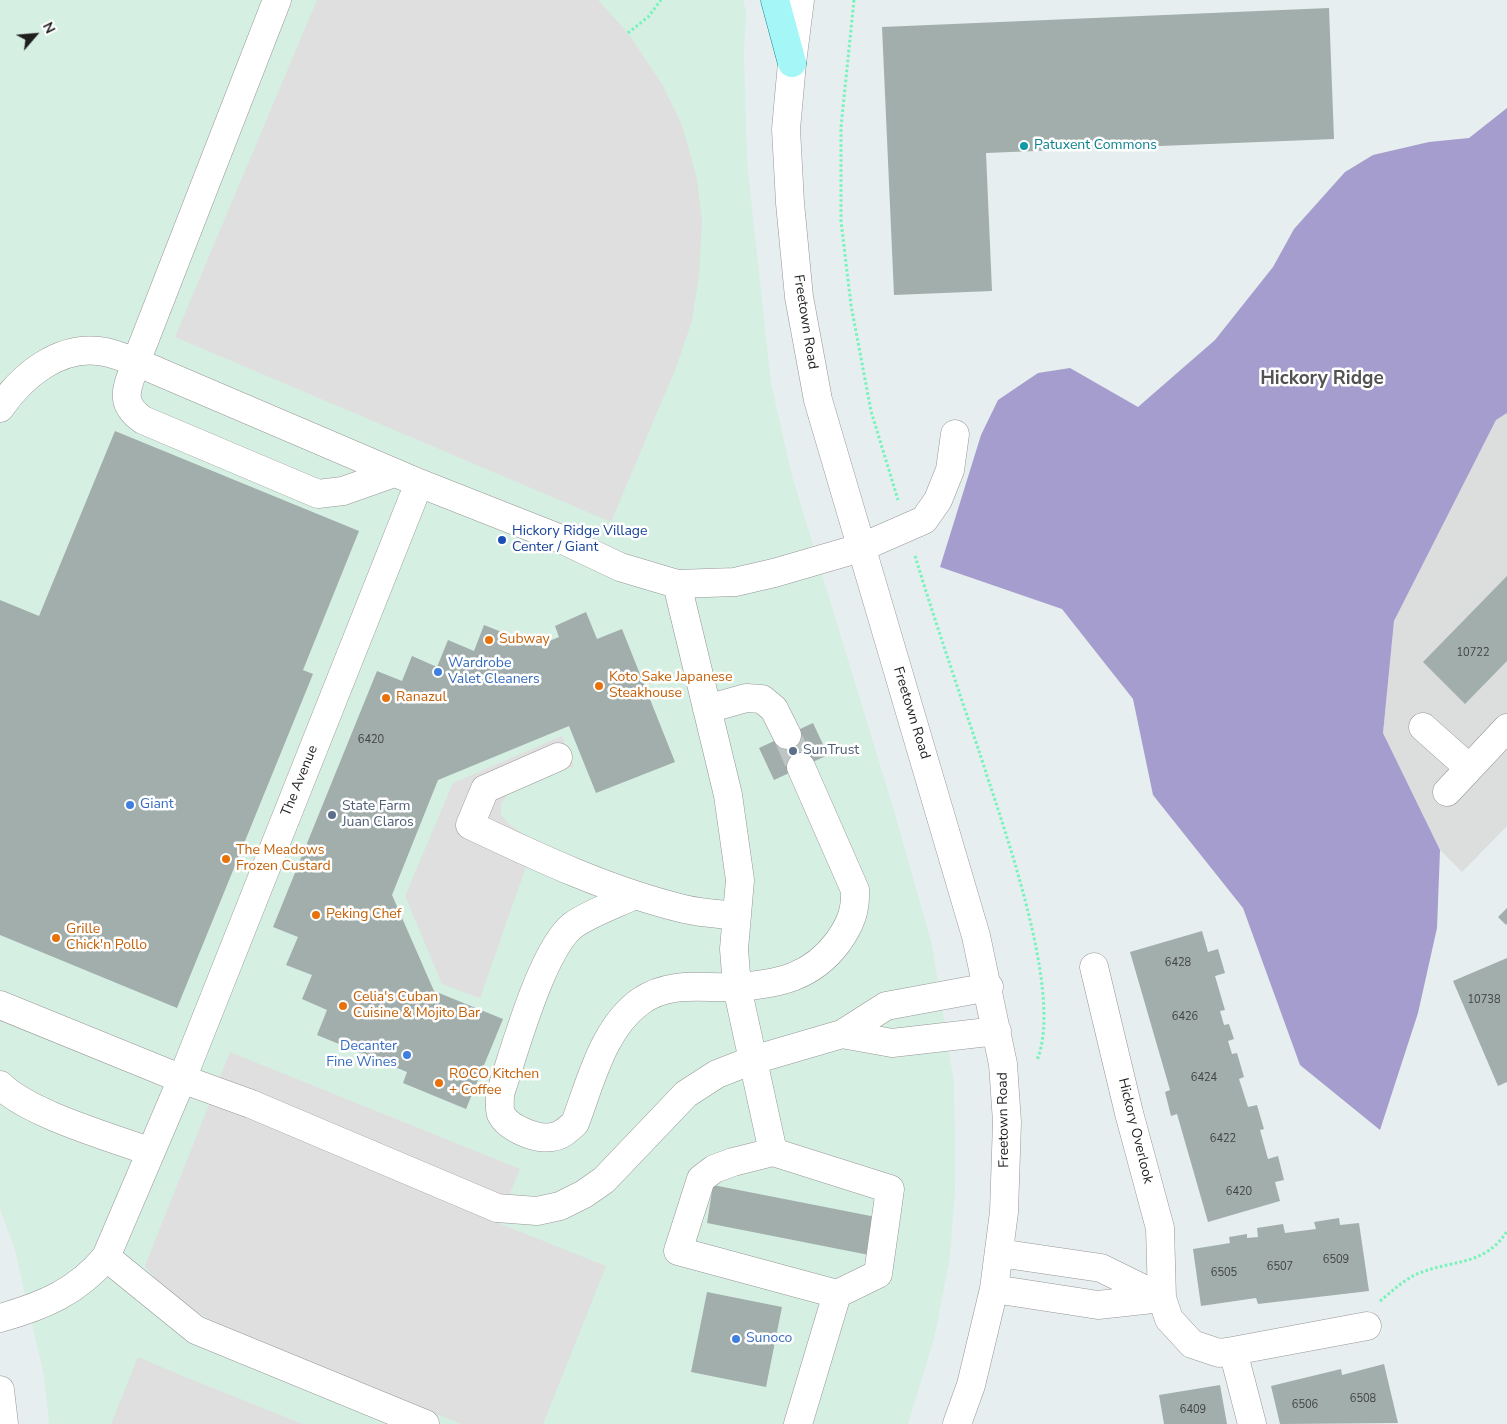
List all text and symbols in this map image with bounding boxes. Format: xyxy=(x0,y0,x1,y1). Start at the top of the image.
north arrow xyxy=(10,10,60,60)
text: N xyxy=(38,19,60,37)
place label: Patuxent Commons xyxy=(1034,138,1157,154)
marker: Patuxent Commons xyxy=(1018,140,1030,152)
street label: Freetown Road xyxy=(789,273,821,371)
district label: Hickory Ridge xyxy=(1260,368,1384,390)
place label: Hickory Ridge Village Center / Giant xyxy=(512,524,647,556)
marker: Hickory Ridge Village Center / Giant xyxy=(496,534,508,546)
place label: Subway xyxy=(499,632,550,648)
marker: Subway xyxy=(483,634,495,646)
house number: 10722 xyxy=(1457,646,1489,660)
place label: Wardrobe Valet Cleaners xyxy=(448,656,540,689)
street label: Freetown Road xyxy=(889,665,933,761)
marker: Wardrobe Valet Cleaners xyxy=(432,666,444,678)
place label: Koto Sake Japanese Steakhouse xyxy=(609,670,733,702)
marker: Koto Sake Japanese Steakhouse xyxy=(593,680,605,692)
place label: Ranazul xyxy=(396,690,447,706)
marker: Ranazul xyxy=(380,692,392,704)
house number: 6420 xyxy=(358,733,384,747)
street label: The Avenue xyxy=(278,743,322,819)
place label: SunTrust xyxy=(803,743,859,759)
marker: SunTrust xyxy=(787,745,799,757)
place label: Giant xyxy=(140,797,174,813)
marker: Giant xyxy=(124,799,136,811)
place label: State Farm Juan Claros xyxy=(342,799,414,832)
marker: State Farm Juan Claros xyxy=(326,809,338,821)
place label: The Meadows Frozen Custard xyxy=(236,843,331,876)
marker: The Meadows Frozen Custard xyxy=(220,853,232,865)
place label: Peking Chef xyxy=(326,907,401,923)
marker: Peking Chef xyxy=(310,909,322,921)
place label: Grille Chick'n Pollo xyxy=(66,922,147,954)
marker: Grille Chick'n Pollo xyxy=(50,932,62,944)
house number: 6428 xyxy=(1165,956,1191,970)
place label: Celia's Cuban Cuisine & Mojito Bar xyxy=(353,990,480,1022)
house number: 10738 xyxy=(1468,993,1500,1007)
marker: Celia's Cuban Cuisine & Mojito Bar xyxy=(337,1000,349,1012)
house number: 6426 xyxy=(1172,1010,1198,1024)
place label: Decanter Fine Wines xyxy=(326,1039,397,1072)
marker: Decanter Fine Wines xyxy=(401,1049,413,1061)
place label: ROCO Kitchen + Coffee xyxy=(449,1067,539,1100)
house number: 6424 xyxy=(1191,1071,1217,1085)
street label: Freetown Road xyxy=(995,1072,1013,1168)
street label: Hickory Overlook xyxy=(1114,1076,1156,1186)
marker: ROCO Kitchen + Coffee xyxy=(433,1077,445,1089)
house number: 6422 xyxy=(1210,1132,1236,1146)
house number: 6420 xyxy=(1226,1185,1252,1199)
house number: 6509 xyxy=(1323,1253,1349,1267)
house number: 6507 xyxy=(1267,1260,1293,1274)
house number: 6505 xyxy=(1211,1266,1237,1280)
place label: Sunoco xyxy=(746,1331,792,1347)
marker: Sunoco xyxy=(730,1333,742,1345)
house number: 6508 xyxy=(1350,1392,1376,1406)
house number: 6506 xyxy=(1292,1398,1318,1412)
house number: 6409 xyxy=(1180,1403,1206,1417)

